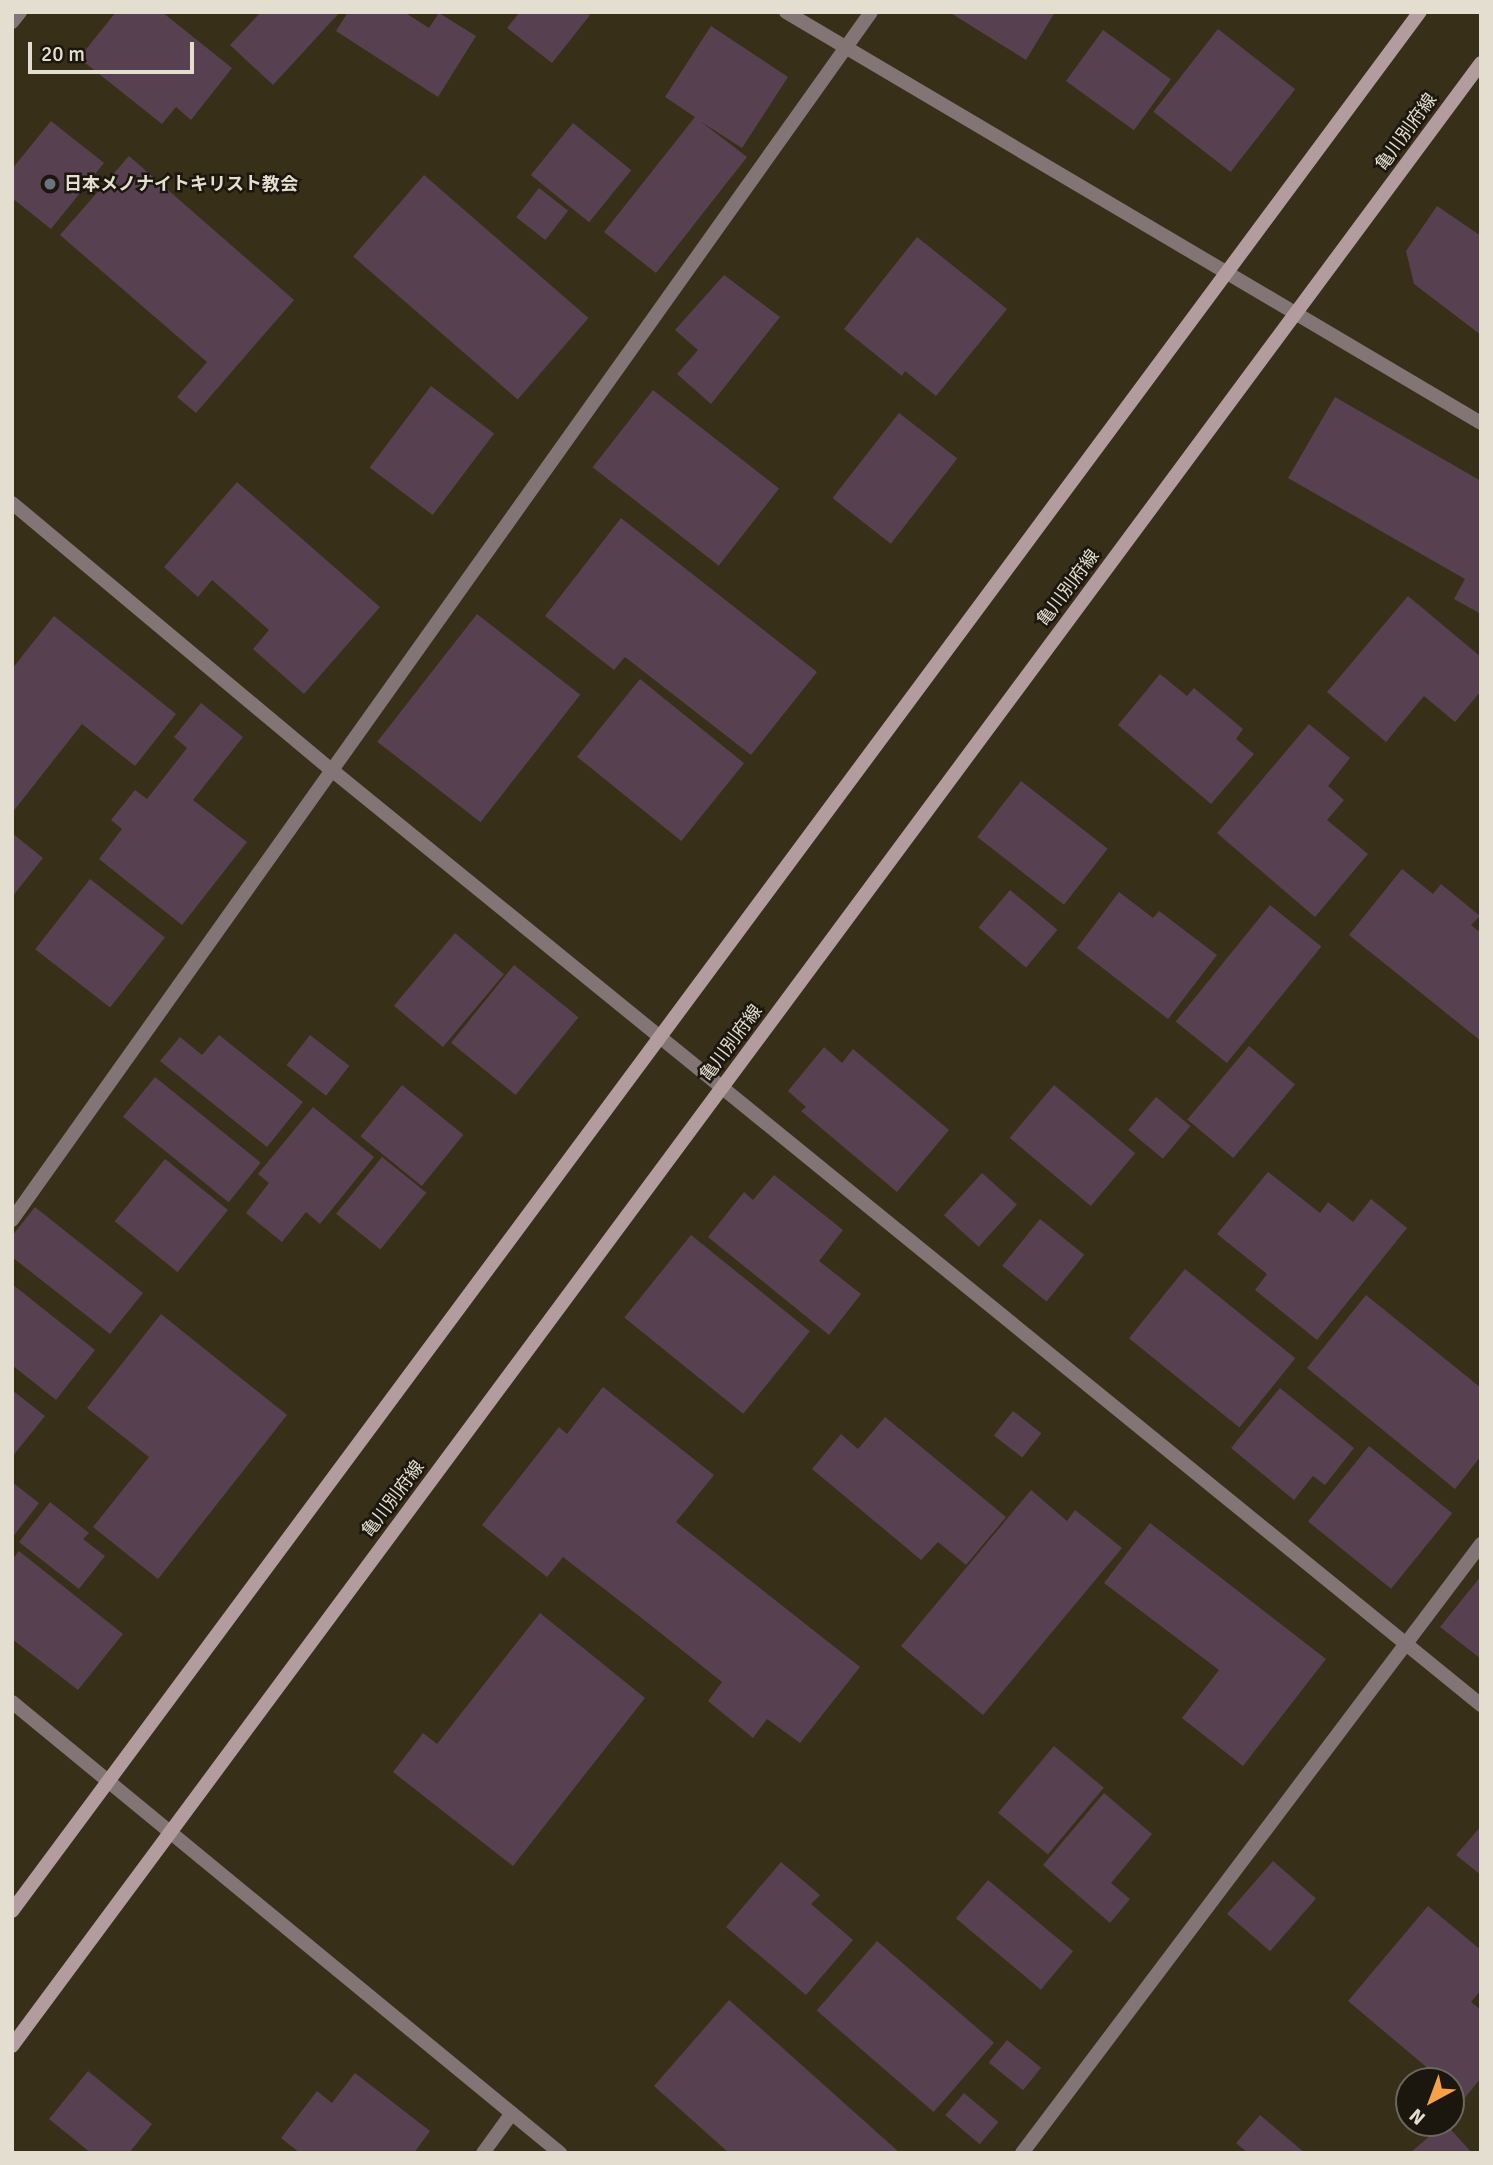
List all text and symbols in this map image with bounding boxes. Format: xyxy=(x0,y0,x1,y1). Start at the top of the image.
scale bar xyxy=(32,28,198,72)
text: 20 m xyxy=(41,41,85,67)
street label: 亀川別府線 xyxy=(1371,89,1441,175)
place label: 日本メノナイトキリスト教会 xyxy=(64,173,298,195)
marker: 日本メノナイトキリスト教会 xyxy=(42,176,58,192)
street label: 亀川別府線 xyxy=(1032,546,1104,630)
street label: 亀川別府線 xyxy=(695,1001,767,1085)
street label: 亀川別府線 xyxy=(357,1457,429,1541)
north arrow xyxy=(1395,2067,1465,2137)
text: N xyxy=(1405,2103,1430,2130)

